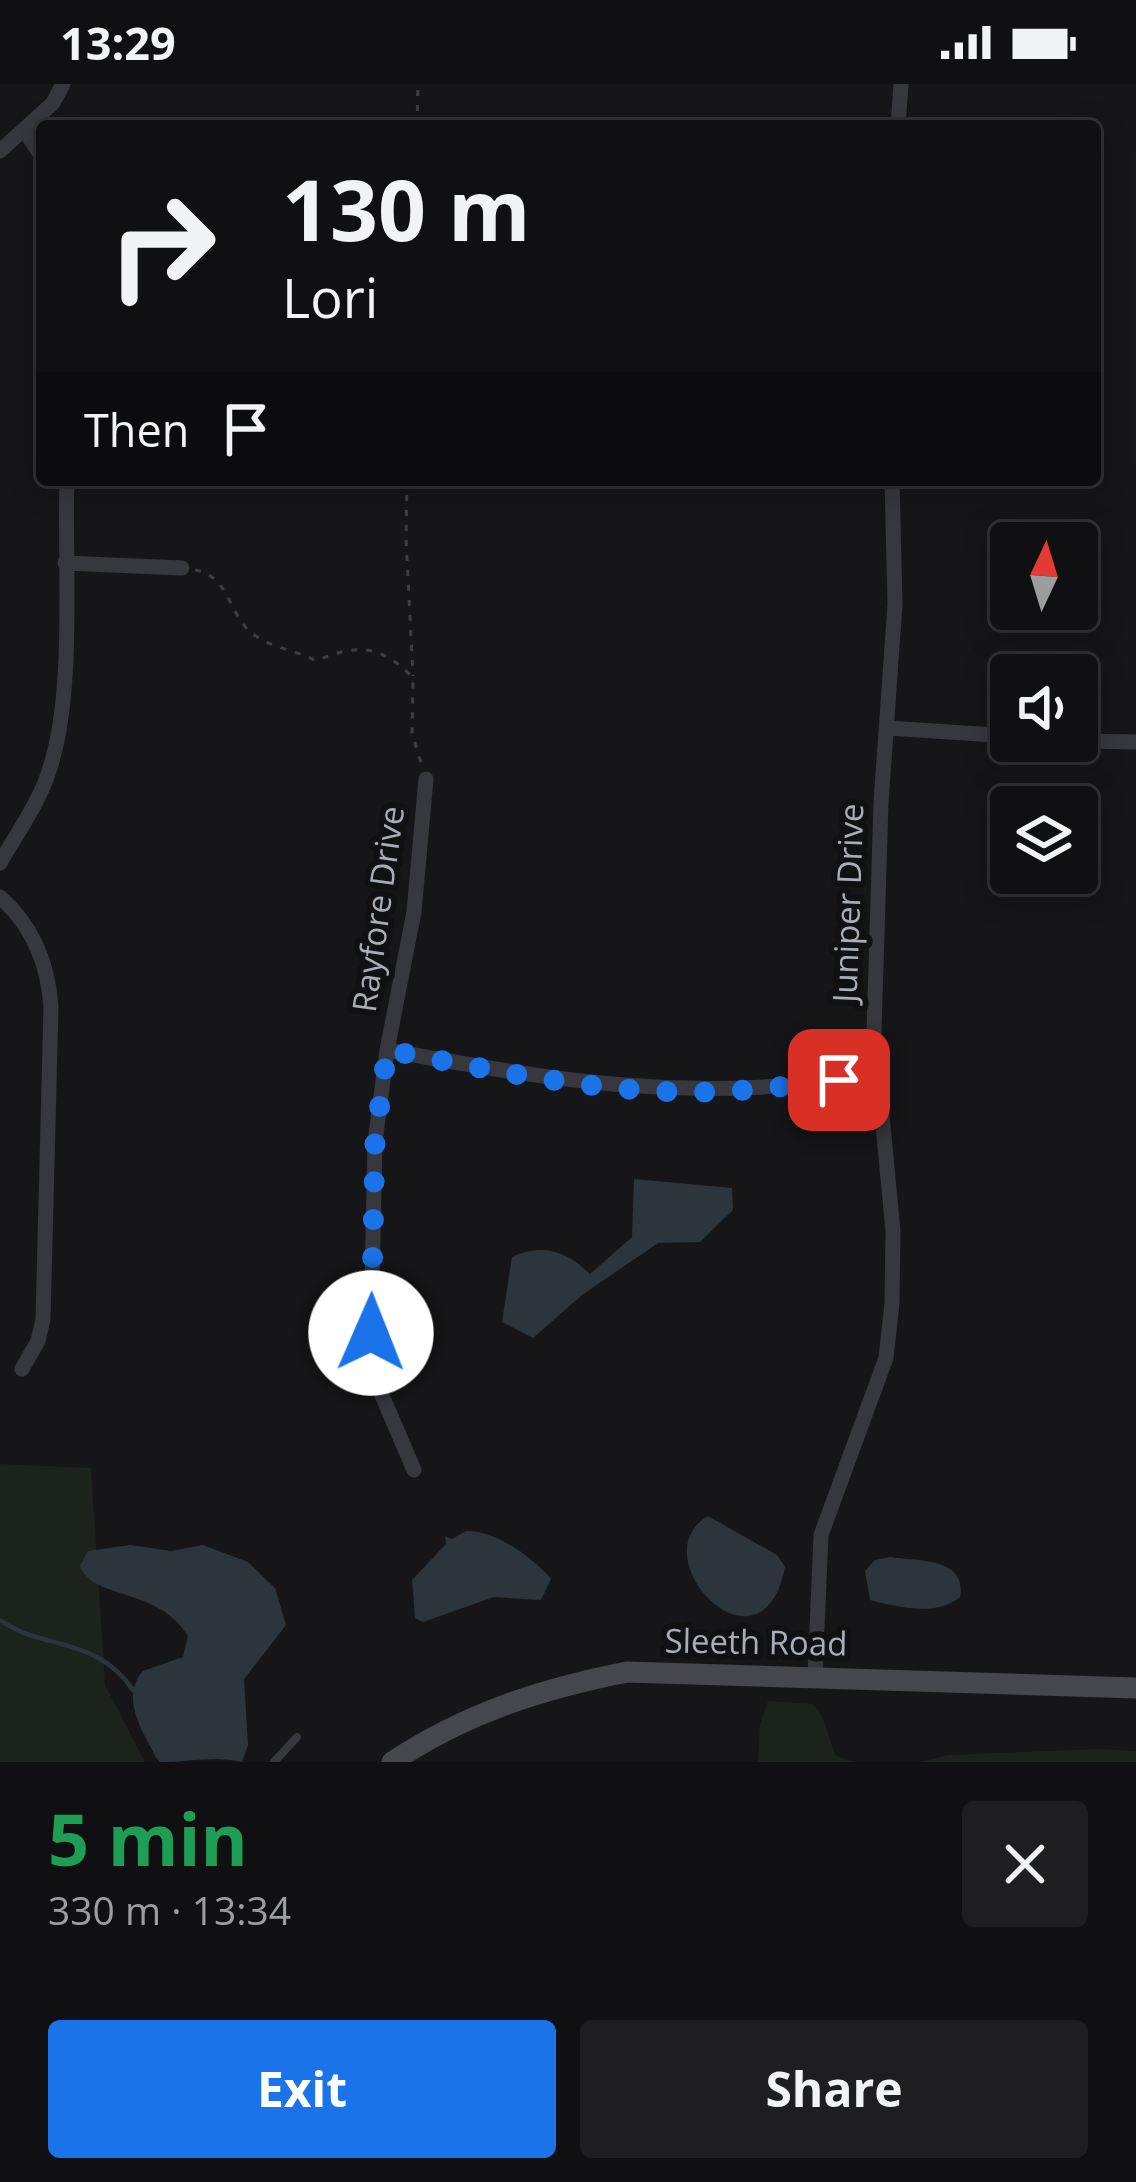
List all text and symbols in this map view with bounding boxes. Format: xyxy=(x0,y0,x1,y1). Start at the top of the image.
text: 13:29 xyxy=(60,12,176,73)
text: 130 m xyxy=(282,151,530,266)
icon: right xyxy=(84,168,240,324)
text: Lori xyxy=(282,260,378,334)
icon: arrive xyxy=(213,396,279,462)
text: Then xyxy=(84,399,189,460)
north arrow xyxy=(990,522,1098,630)
map controls xyxy=(990,522,1098,894)
button: sound xyxy=(990,654,1098,762)
button: layers xyxy=(990,786,1098,894)
street label: Rayfore Drive xyxy=(341,803,414,1015)
street label: Juniper Drive xyxy=(821,803,873,1006)
pin xyxy=(788,1029,890,1131)
icon: arrive xyxy=(806,1047,872,1113)
position arrow xyxy=(308,1270,434,1396)
street label: Sleeth Road xyxy=(664,1617,848,1666)
text: 5 min xyxy=(48,1789,248,1887)
button: close xyxy=(962,1801,1088,1927)
text: 330 m · 13:34 xyxy=(48,1883,291,1936)
button: Exit xyxy=(48,2020,556,2158)
button: Share xyxy=(580,2020,1088,2158)

